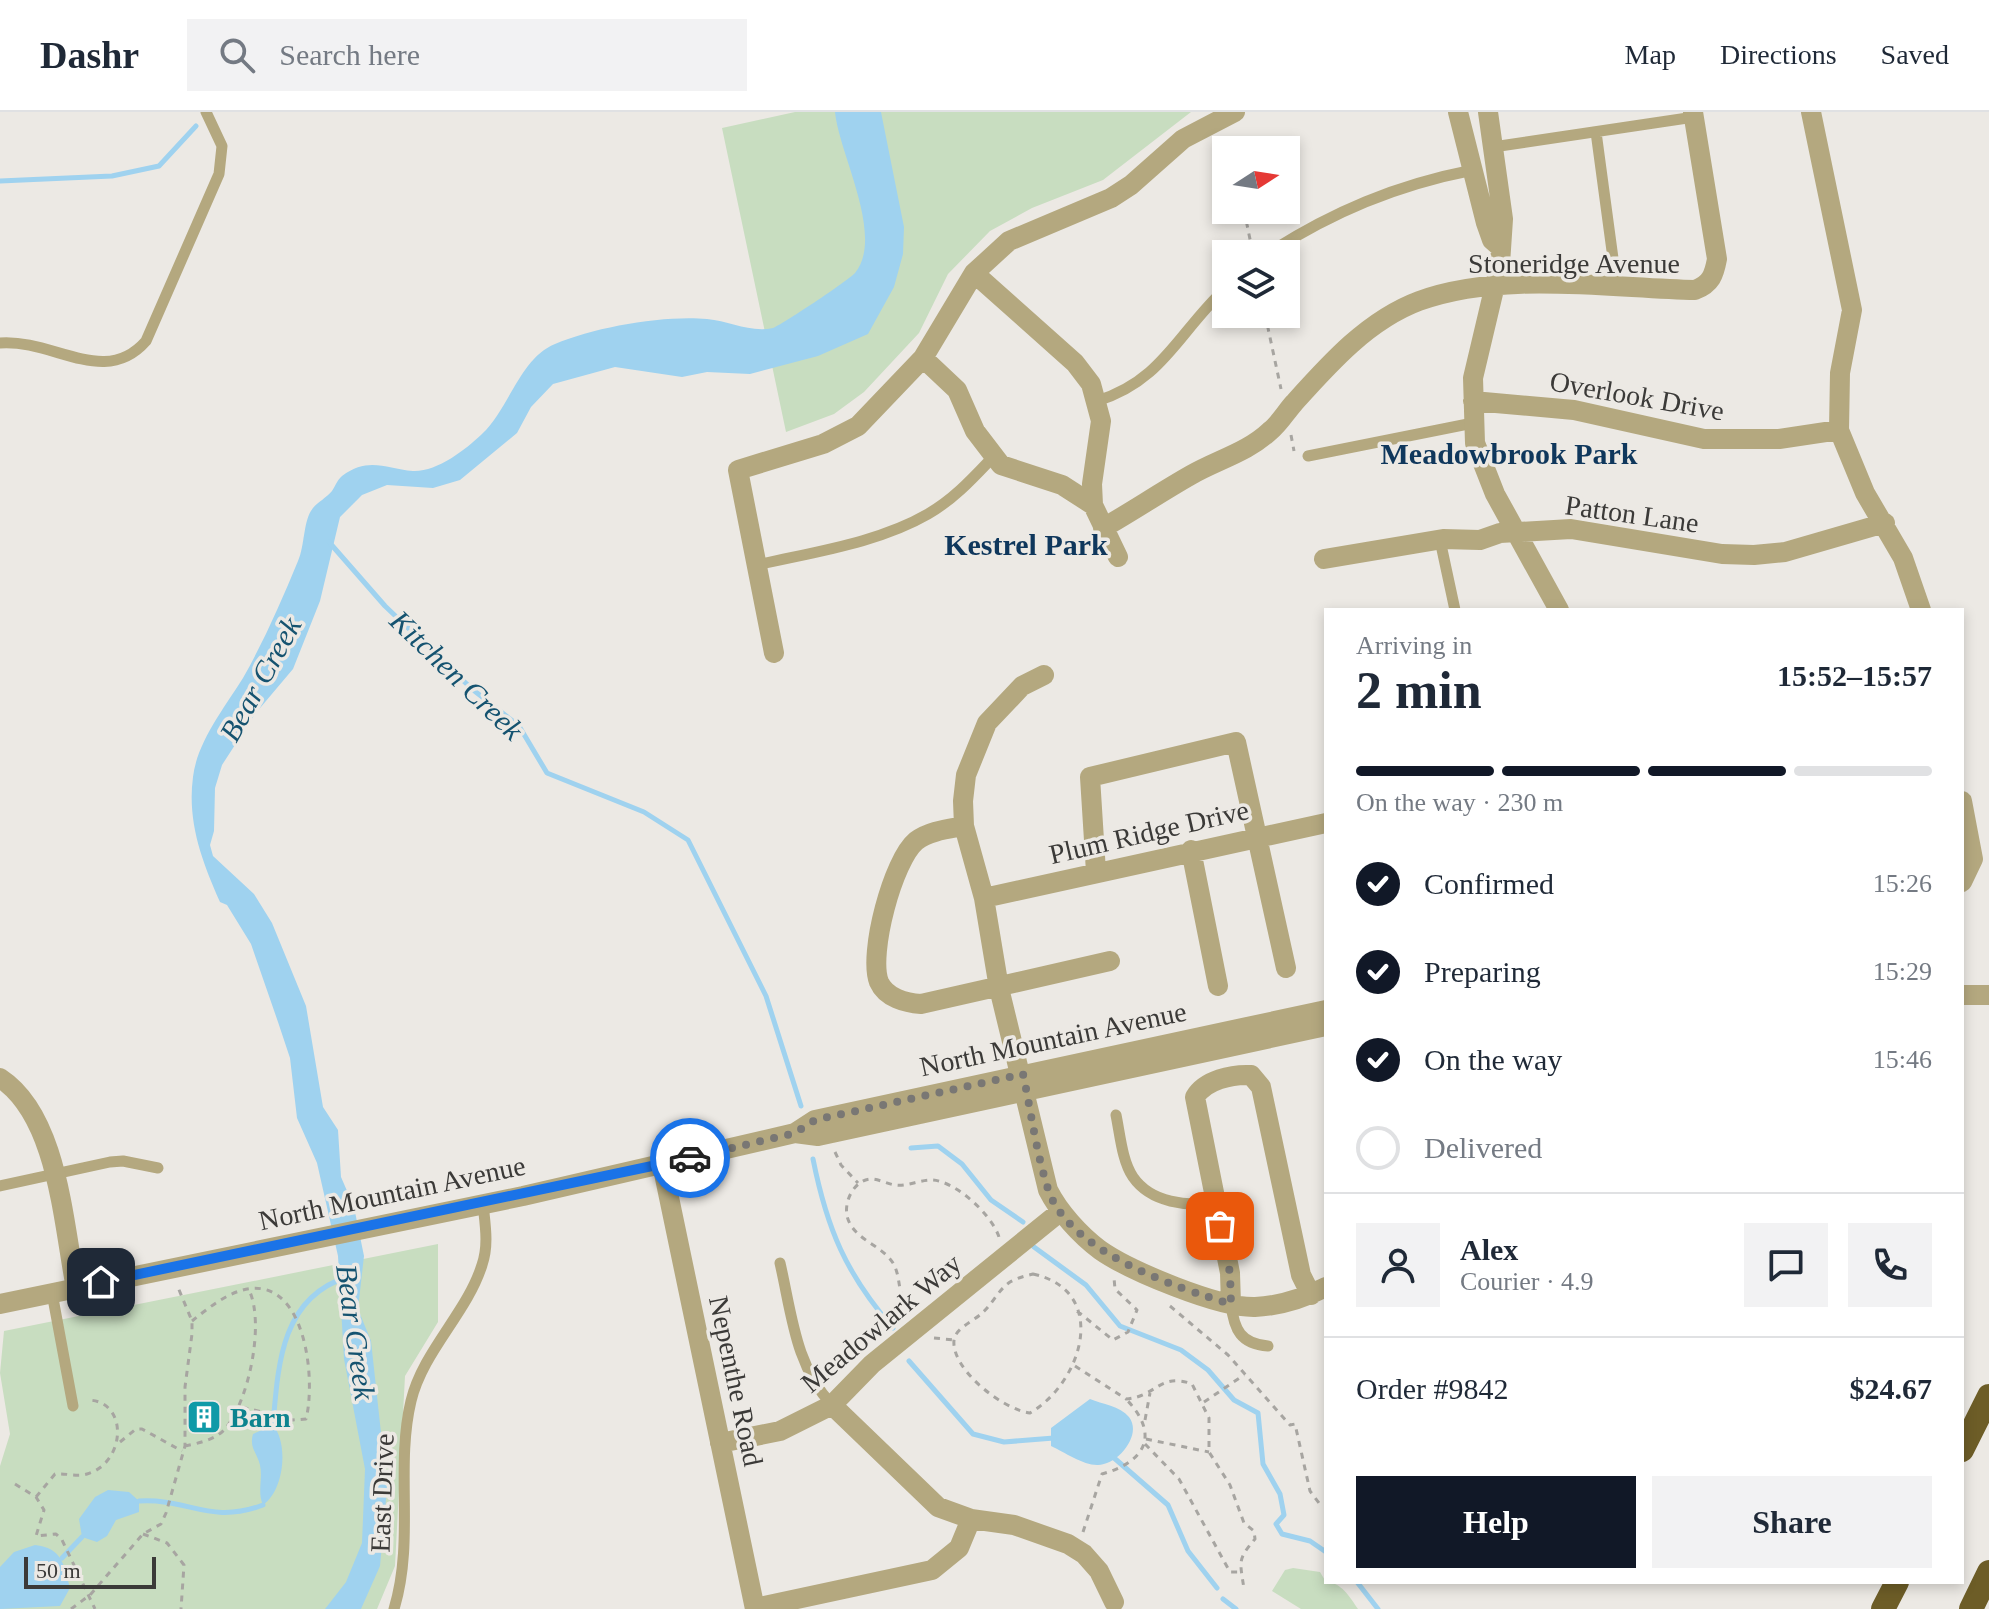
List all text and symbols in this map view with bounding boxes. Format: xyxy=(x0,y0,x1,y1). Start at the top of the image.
search box xyxy=(187,19,747,91)
icon: search xyxy=(215,33,259,77)
text: Dashr xyxy=(40,34,139,76)
text: Search here xyxy=(279,38,420,71)
text: Map xyxy=(1625,39,1676,70)
text: Directions xyxy=(1720,39,1837,70)
text: Saved xyxy=(1881,39,1949,70)
north arrow xyxy=(1212,136,1300,224)
map controls xyxy=(1212,136,1300,328)
button: layers xyxy=(1212,240,1300,328)
street label: Stoneridge Avenue xyxy=(1468,248,1680,279)
street label: Overlook Drive xyxy=(1547,365,1727,427)
district label: Meadowbrook Park xyxy=(1381,437,1638,470)
street label: Patton Lane xyxy=(1563,489,1701,539)
district label: Kestrel Park xyxy=(944,528,1108,561)
water label: Kitchen Creek xyxy=(383,603,531,747)
water label: Bear Creek xyxy=(213,611,308,747)
text: Arriving in xyxy=(1356,631,1472,660)
text: 15:52–15:57 xyxy=(1777,659,1932,692)
text: 2 min xyxy=(1356,662,1482,719)
text: On the way · 230 m xyxy=(1356,788,1563,817)
street label: Plum Ridge Drive xyxy=(1046,794,1252,870)
icon: check xyxy=(1356,862,1400,906)
text: Confirmed xyxy=(1424,867,1554,900)
text: 15:26 xyxy=(1873,869,1932,898)
icon: check xyxy=(1356,950,1400,994)
text: Preparing xyxy=(1424,955,1541,988)
text: 15:29 xyxy=(1873,957,1932,986)
street label: North Mountain Avenue xyxy=(917,996,1189,1082)
icon: check xyxy=(1356,1038,1400,1082)
text: On the way xyxy=(1424,1043,1562,1076)
text: 15:46 xyxy=(1873,1045,1932,1074)
courier xyxy=(650,1118,730,1198)
text: Delivered xyxy=(1424,1131,1542,1164)
icon: car xyxy=(668,1136,712,1180)
street label: North Mountain Avenue xyxy=(256,1150,528,1236)
pin xyxy=(1186,1192,1254,1260)
icon: bag xyxy=(1198,1204,1242,1248)
button: person xyxy=(1356,1223,1440,1307)
button: chat xyxy=(1744,1223,1828,1307)
button: phone xyxy=(1848,1223,1932,1307)
text: Alex xyxy=(1460,1233,1518,1266)
street label: Meadowlark Way xyxy=(795,1247,967,1399)
pin xyxy=(67,1248,135,1316)
icon: home xyxy=(79,1260,123,1304)
water label: Bear Creek xyxy=(330,1262,382,1402)
text: Courier · 4.9 xyxy=(1460,1267,1594,1296)
street label: Nepenthe Road xyxy=(703,1293,769,1469)
text: Order #9842 xyxy=(1356,1372,1508,1405)
text: $24.67 xyxy=(1850,1372,1932,1405)
building icon: Barn xyxy=(185,1398,223,1436)
place label: Barn xyxy=(230,1402,291,1433)
street label: East Drive xyxy=(364,1433,400,1553)
button: Help xyxy=(1356,1476,1636,1568)
button: Share xyxy=(1652,1476,1932,1568)
scale bar xyxy=(24,1553,156,1589)
text: 50 m xyxy=(36,1558,81,1583)

